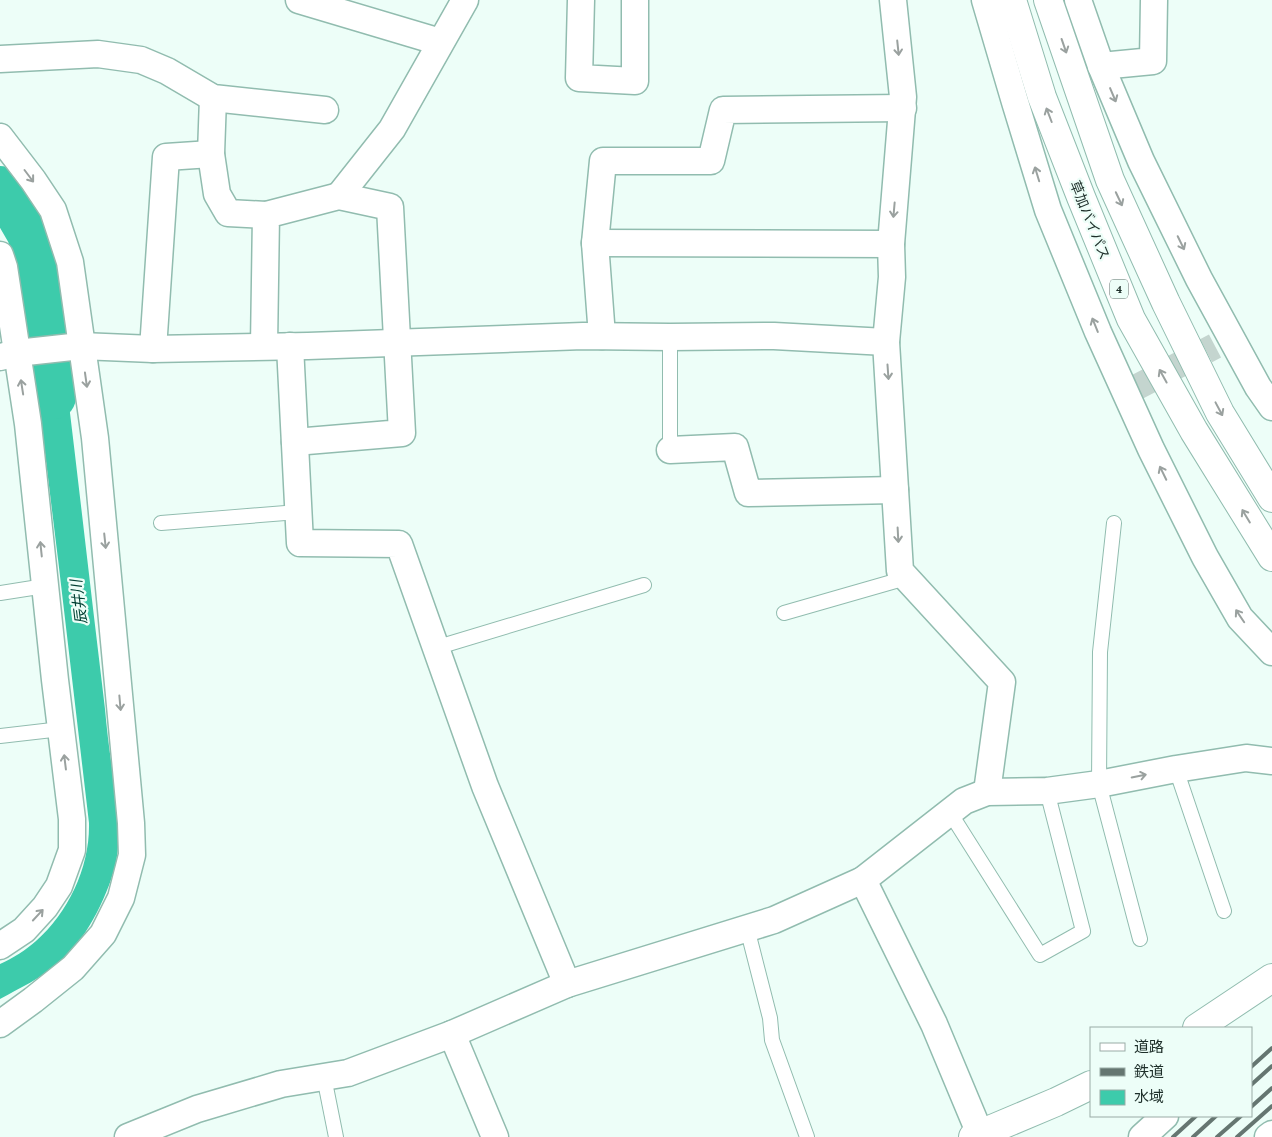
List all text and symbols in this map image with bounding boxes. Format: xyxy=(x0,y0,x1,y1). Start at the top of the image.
one-way arrow xyxy=(1060,38,1069,53)
one-way arrow xyxy=(893,40,903,56)
one-way arrow xyxy=(1109,87,1119,102)
one-way arrow xyxy=(1044,108,1053,124)
one-way arrow xyxy=(1032,166,1041,182)
one-way arrow xyxy=(24,169,35,182)
street label: 草加バイパス xyxy=(1067,178,1113,262)
one-way arrow xyxy=(1114,191,1124,206)
one-way arrow xyxy=(889,202,899,218)
one-way arrow xyxy=(1176,235,1186,250)
road number: 4 xyxy=(1110,280,1128,298)
one-way arrow xyxy=(1090,318,1100,333)
one-way arrow xyxy=(884,364,893,380)
one-way arrow xyxy=(1158,369,1167,384)
one-way arrow xyxy=(82,371,92,387)
one-way arrow xyxy=(17,380,27,396)
one-way arrow xyxy=(1214,401,1224,416)
one-way arrow xyxy=(1158,466,1167,481)
one-way arrow xyxy=(1240,510,1250,524)
one-way arrow xyxy=(894,526,903,542)
one-way arrow xyxy=(100,533,110,549)
one-way arrow xyxy=(36,541,46,557)
water label: 辰井川 xyxy=(68,577,90,625)
one-way arrow xyxy=(1235,609,1245,623)
one-way arrow xyxy=(115,695,125,711)
one-way arrow xyxy=(60,755,70,771)
one-way arrow xyxy=(1131,771,1147,781)
one-way arrow xyxy=(32,909,44,922)
legend xyxy=(1090,1027,1252,1117)
text: 道路 xyxy=(1134,1039,1164,1055)
text: 鉄道 xyxy=(1134,1064,1164,1080)
text: 水域 xyxy=(1134,1089,1164,1105)

